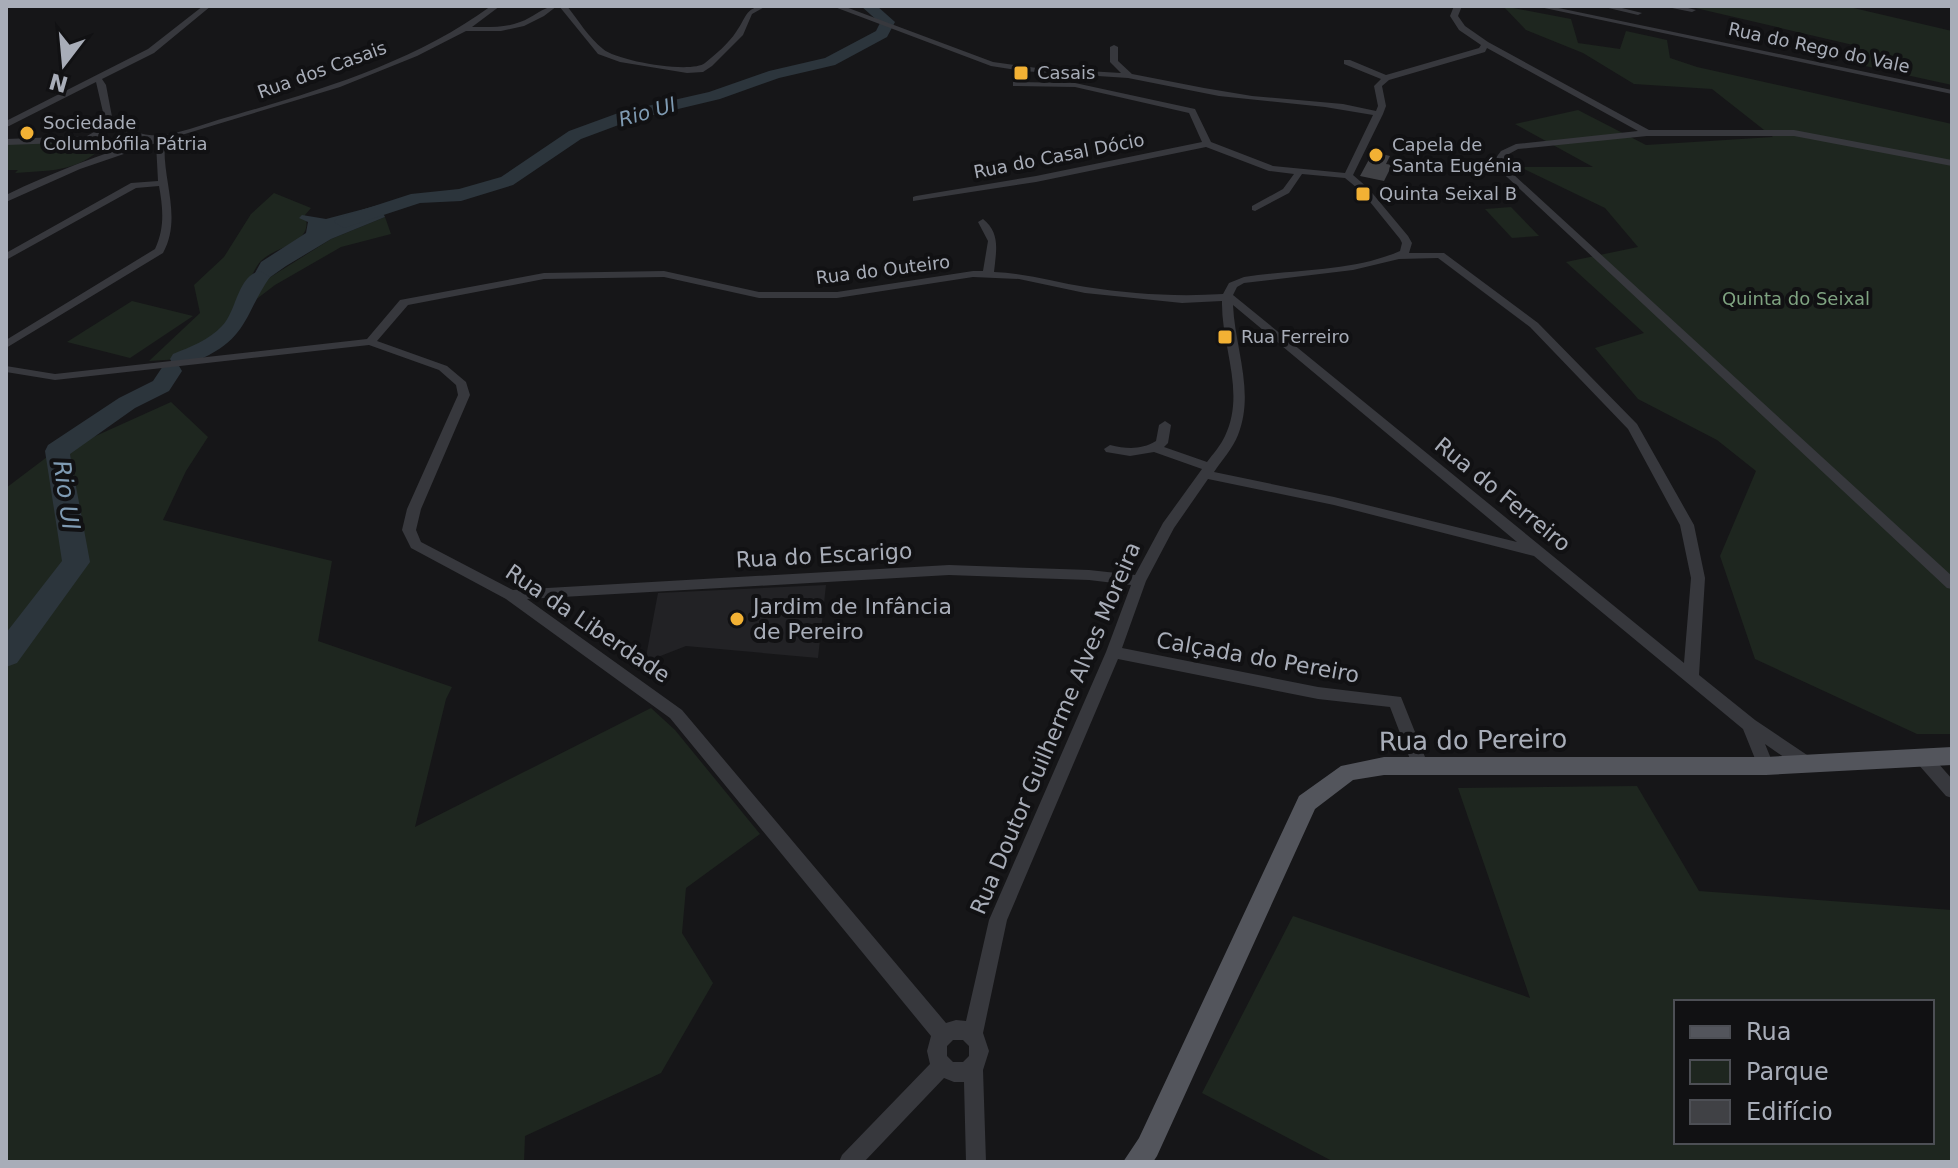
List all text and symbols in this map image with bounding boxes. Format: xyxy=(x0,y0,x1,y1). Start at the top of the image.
street label: Rua do Rego do Vale xyxy=(1726,18,1912,77)
north arrow xyxy=(24,24,104,104)
street label: Rua dos Casais xyxy=(254,36,389,103)
place label: Casais xyxy=(1037,62,1095,83)
marker: Casais xyxy=(1012,64,1030,82)
text: N xyxy=(46,68,71,97)
water label: Rio Ul xyxy=(616,92,679,132)
place label: Sociedade Columbófila Pátria xyxy=(43,112,208,154)
marker: Sociedade Columbófila Pátria xyxy=(18,124,36,142)
street label: Rua do Casal Dócio xyxy=(972,129,1146,182)
place label: Capela de Santa Eugénia xyxy=(1392,134,1522,176)
marker: Capela de Santa Eugénia xyxy=(1367,146,1385,164)
place label: Quinta Seixal B xyxy=(1379,183,1517,204)
marker: Quinta Seixal B xyxy=(1354,185,1372,203)
street label: Rua do Outeiro xyxy=(815,251,951,288)
park label: Quinta do Seixal xyxy=(1722,288,1870,309)
place label: Rua Ferreiro xyxy=(1241,326,1349,347)
marker: Rua Ferreiro xyxy=(1216,328,1234,346)
street label: Rua do Ferreiro xyxy=(1430,432,1575,557)
water label: Rio Ul xyxy=(47,458,85,532)
street label: Rua do Escarigo xyxy=(735,538,913,573)
street label: Rua Doutor Guilherme Alves Moreira xyxy=(965,538,1145,918)
street label: Rua da Liberdade xyxy=(501,559,675,688)
place label: Jardim de Infância de Pereiro xyxy=(751,594,952,644)
marker: Jardim de Infância de Pereiro xyxy=(728,610,746,628)
street label: Calçada do Pereiro xyxy=(1154,627,1361,688)
street label: Rua do Pereiro xyxy=(1379,723,1567,757)
legend xyxy=(1674,1000,1934,1144)
text: Rua xyxy=(1746,1018,1792,1046)
text: Parque xyxy=(1746,1058,1829,1086)
text: Edifício xyxy=(1746,1098,1833,1126)

